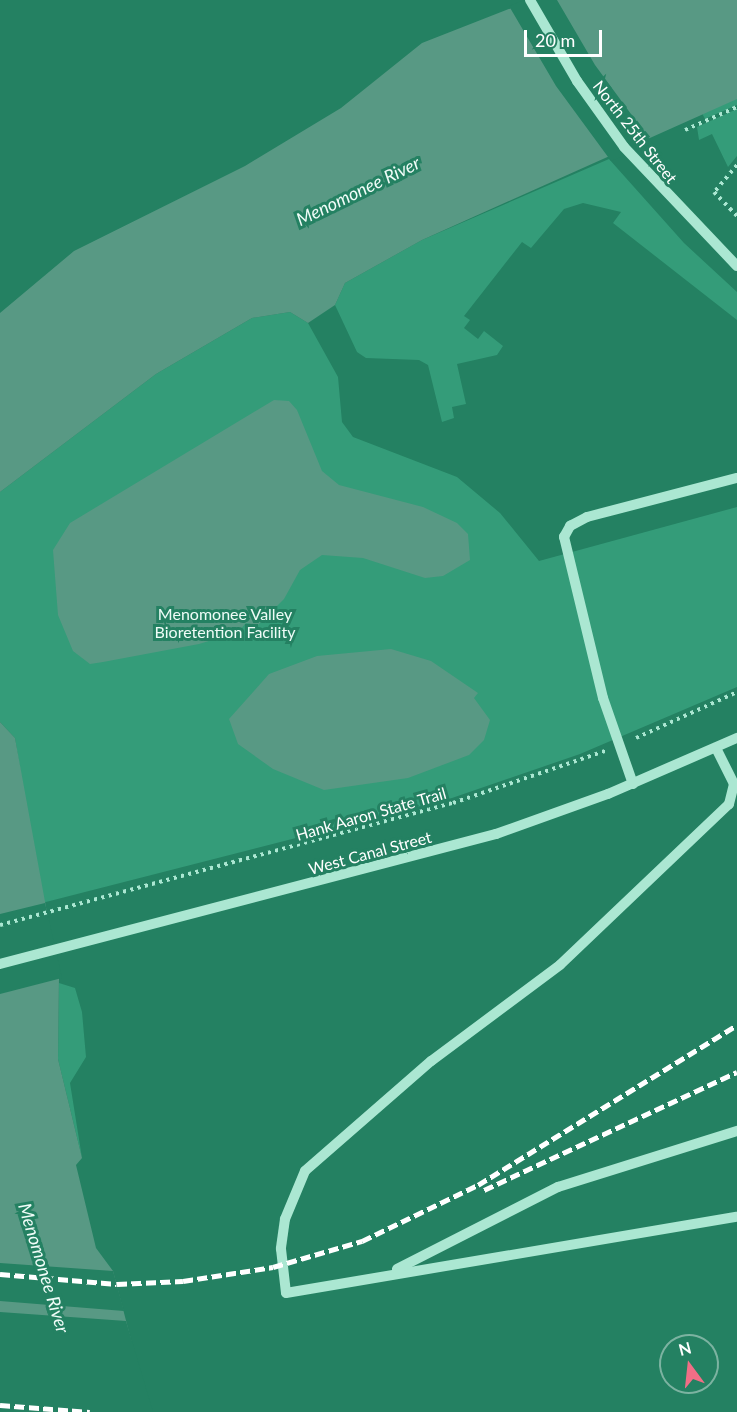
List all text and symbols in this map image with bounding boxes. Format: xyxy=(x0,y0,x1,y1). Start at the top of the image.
scale bar xyxy=(527,18,605,56)
text: 20 m xyxy=(535,29,575,51)
street label: North 25th Street xyxy=(589,77,681,187)
water label: Menomonee River xyxy=(293,152,423,230)
park label: Menomonee Valley Bioretention Facility xyxy=(155,604,295,642)
street label: Hank Aaron State Trail xyxy=(293,783,449,845)
street label: West Canal Street xyxy=(306,827,434,879)
water label: Menomonee River xyxy=(14,1200,74,1336)
north arrow xyxy=(659,1334,719,1394)
text: N xyxy=(676,1337,693,1359)

